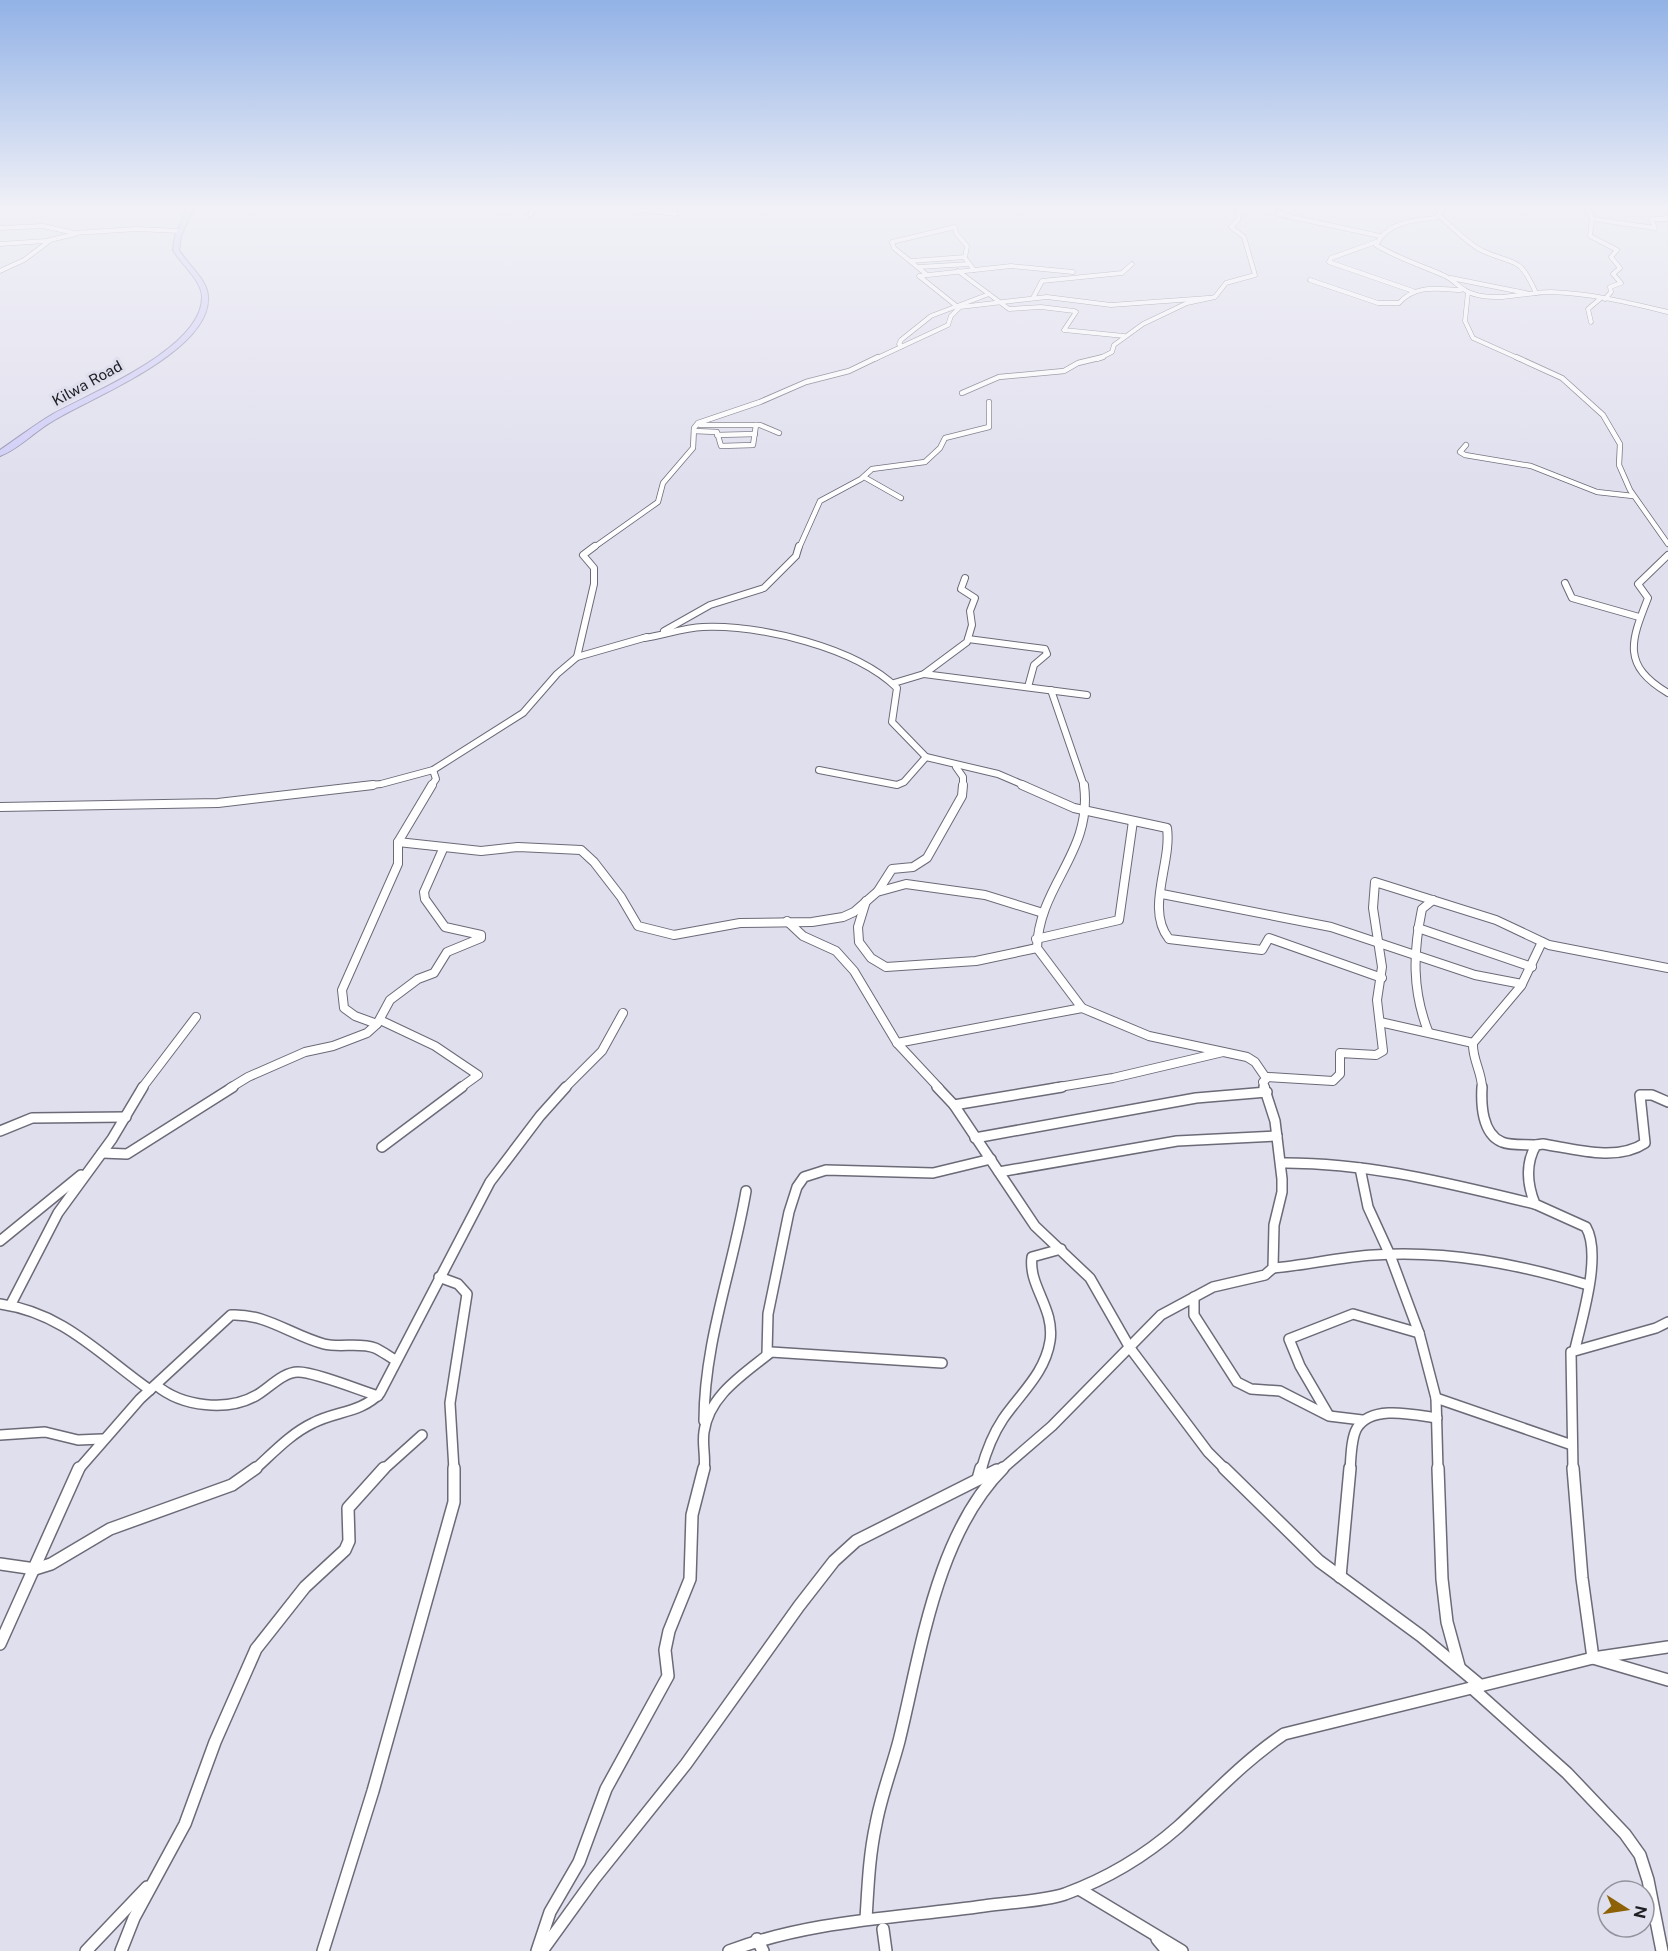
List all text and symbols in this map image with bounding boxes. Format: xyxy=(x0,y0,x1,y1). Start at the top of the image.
street label: Kilwa Road xyxy=(49,357,125,409)
north arrow xyxy=(1596,1879,1656,1939)
text: N xyxy=(1630,1904,1651,1920)

